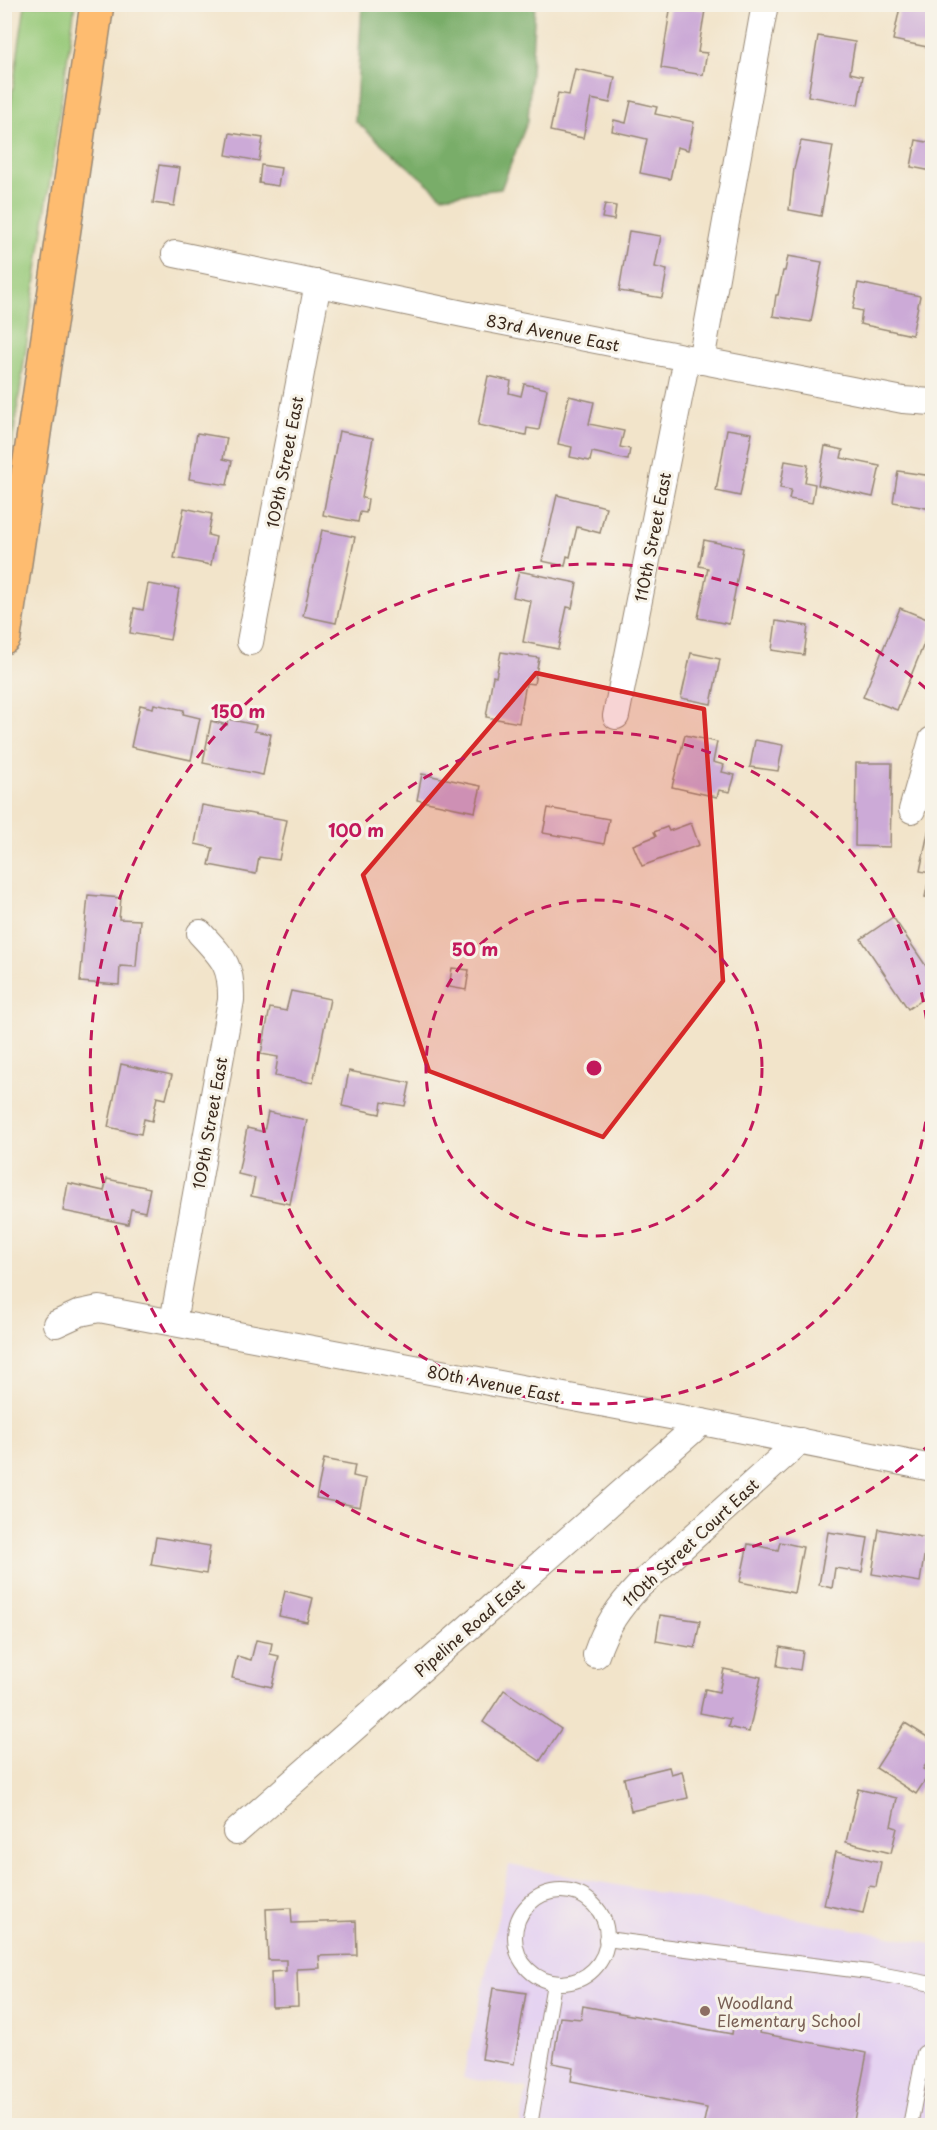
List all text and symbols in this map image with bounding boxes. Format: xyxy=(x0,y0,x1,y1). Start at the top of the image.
street label: 83rd Avenue East xyxy=(484,307,622,357)
street label: 109th Street East xyxy=(259,394,309,530)
street label: 110th Street East xyxy=(628,470,676,604)
text: 150 m xyxy=(211,697,265,724)
text: 100 m xyxy=(328,816,384,843)
text: 50 m xyxy=(452,935,498,962)
street label: 109th Street East xyxy=(186,1055,232,1191)
centre of rings xyxy=(584,1058,604,1078)
street label: 80th Avenue East xyxy=(425,1358,563,1408)
street label: 110th Street Court East xyxy=(616,1472,764,1612)
street label: Pipeline Road East xyxy=(409,1572,529,1682)
place label: Woodland Elementary School xyxy=(717,1990,861,2032)
marker: Woodland Elementary School xyxy=(698,2004,712,2018)

